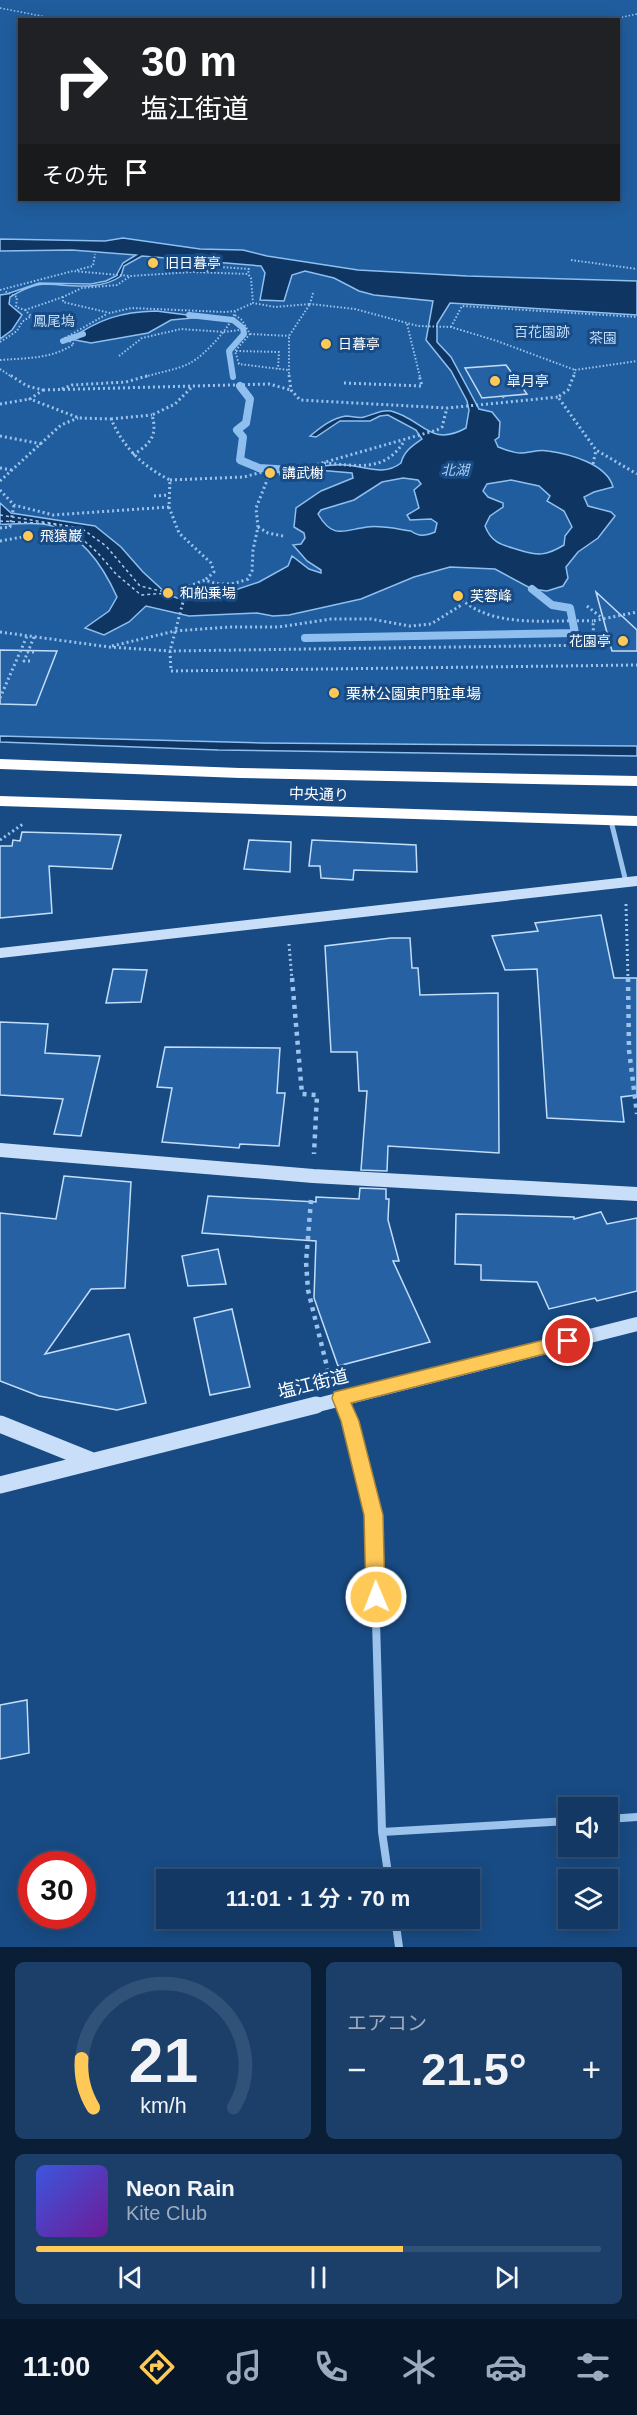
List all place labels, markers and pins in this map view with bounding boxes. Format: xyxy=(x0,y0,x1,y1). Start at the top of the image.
place label: 旧日暮亭 xyxy=(165,255,221,271)
marker: 旧日暮亭 xyxy=(146,256,160,270)
place label: 日暮亭 xyxy=(338,336,380,352)
marker: 日暮亭 xyxy=(319,337,333,351)
place label: 皐月亭 xyxy=(507,373,549,389)
marker: 皐月亭 xyxy=(488,374,502,388)
place label: 講武榭 xyxy=(282,465,324,481)
marker: 講武榭 xyxy=(263,466,277,480)
place label: 飛猿巌 xyxy=(40,528,82,544)
marker: 飛猿巌 xyxy=(21,529,35,543)
place label: 和船乗場 xyxy=(180,585,236,601)
marker: 和船乗場 xyxy=(161,586,175,600)
place label: 芙蓉峰 xyxy=(470,588,512,604)
marker: 芙蓉峰 xyxy=(451,589,465,603)
place label: 花園亭 xyxy=(569,633,611,649)
marker: 花園亭 xyxy=(616,634,630,648)
place label: 栗林公園東門駐車場 xyxy=(346,685,481,702)
marker: 栗林公園東門駐車場 xyxy=(327,686,341,700)
pin xyxy=(542,1315,593,1366)

